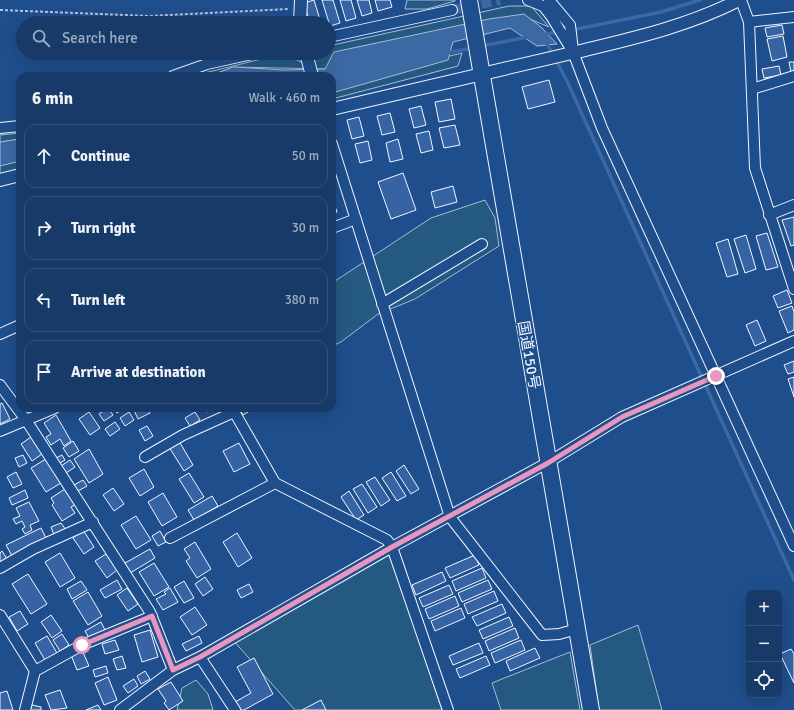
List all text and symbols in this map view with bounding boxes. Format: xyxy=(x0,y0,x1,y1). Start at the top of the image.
search box xyxy=(16,16,336,60)
icon: search xyxy=(30,27,52,49)
text: Search here xyxy=(62,29,138,47)
text: 6 min xyxy=(32,88,73,109)
text: Walk · 460 m xyxy=(249,90,320,106)
icon: ahead xyxy=(33,145,55,167)
text: Continue xyxy=(71,147,130,165)
text: 50 m xyxy=(292,148,319,164)
icon: right xyxy=(33,217,55,239)
text: Turn right xyxy=(71,219,136,237)
text: 30 m xyxy=(292,220,319,236)
icon: left xyxy=(33,289,55,311)
text: Turn left xyxy=(71,291,125,309)
text: 380 m xyxy=(285,292,319,308)
street label: 国道150号 xyxy=(514,319,544,391)
icon: arrive xyxy=(33,361,55,383)
text: Arrive at destination xyxy=(71,363,206,381)
route end xyxy=(707,367,725,385)
map controls xyxy=(746,590,782,698)
button: + xyxy=(746,590,782,626)
button: − xyxy=(746,626,782,662)
route start xyxy=(73,636,91,654)
button: locate xyxy=(746,662,782,698)

